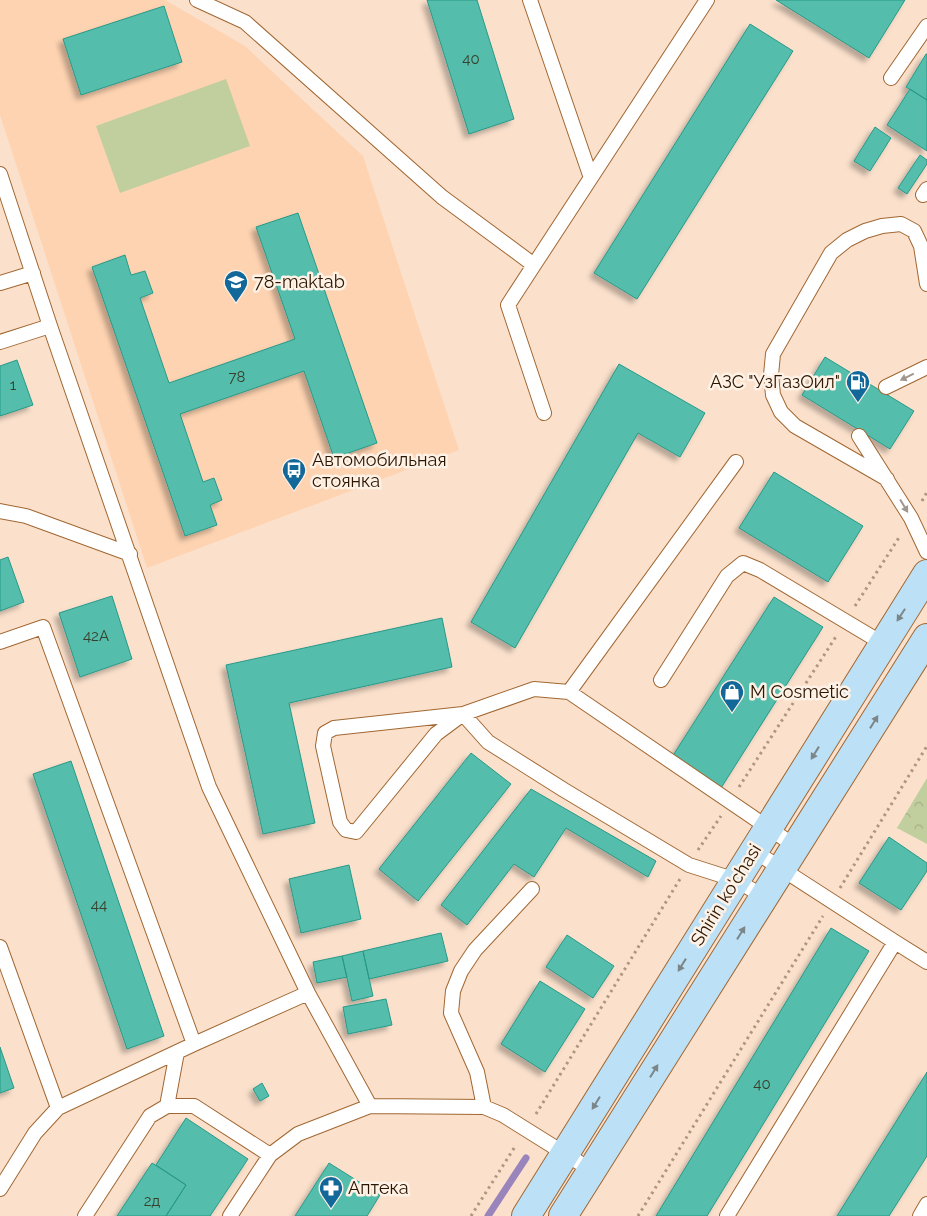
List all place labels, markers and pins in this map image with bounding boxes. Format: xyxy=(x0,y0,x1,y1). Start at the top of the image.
school or university icon: 78-maktab xyxy=(223,269,249,303)
place label: 78-maktab xyxy=(254,271,345,292)
fuel station icon: АЗС "УзГазОил" xyxy=(845,369,871,403)
place label: АЗС "УзГазОил" xyxy=(710,371,840,392)
place label: Автомобильная стоянка xyxy=(312,449,447,491)
bus stop icon: Автомобильная стоянка xyxy=(281,457,307,491)
shop icon: M Cosmetic xyxy=(719,679,745,713)
place label: M Cosmetic xyxy=(750,681,849,702)
pharmacy icon: Аптека xyxy=(318,1175,344,1209)
place label: Аптека xyxy=(348,1177,409,1198)

